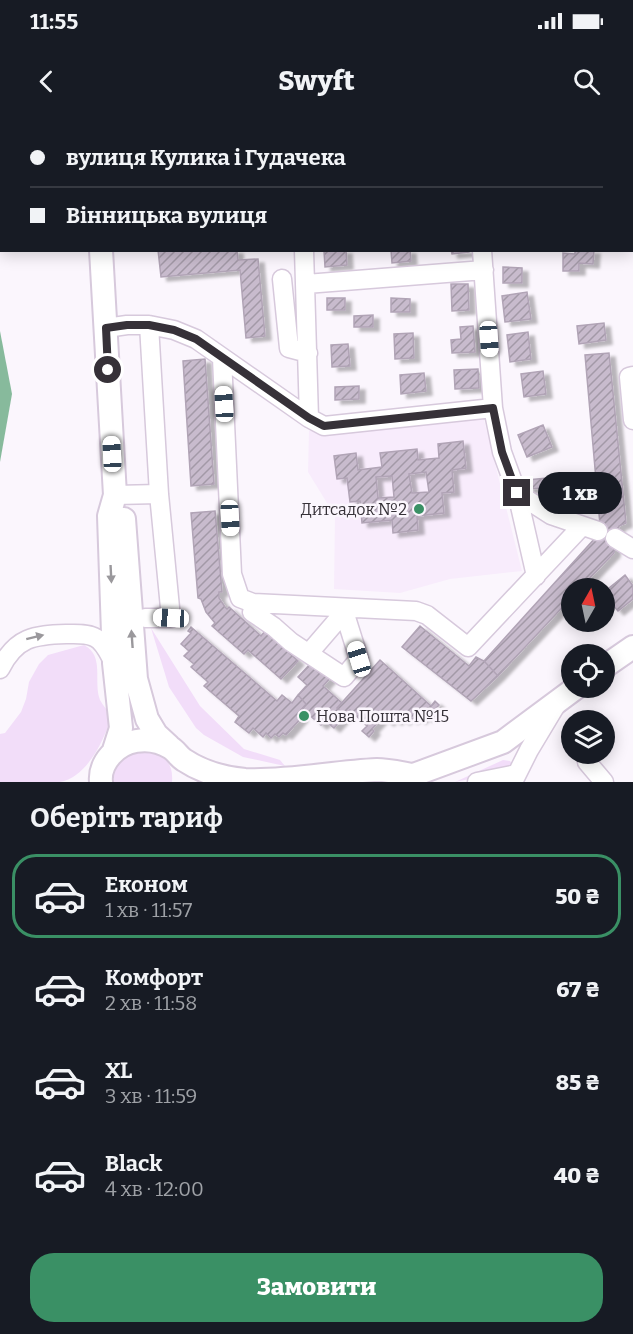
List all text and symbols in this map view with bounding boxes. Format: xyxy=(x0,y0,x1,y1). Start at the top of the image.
text: 11:55 xyxy=(30,8,78,35)
icon: back xyxy=(30,65,63,98)
text: Swyft xyxy=(278,65,355,97)
icon: search xyxy=(570,65,603,98)
text: вулиця Кулика і Гудачека xyxy=(66,144,346,171)
text: Вінницька вулиця xyxy=(66,202,267,229)
car xyxy=(479,320,499,358)
route start xyxy=(94,356,121,383)
car xyxy=(214,386,234,422)
car xyxy=(102,436,122,472)
callout: 1 хв xyxy=(538,472,622,514)
route end xyxy=(503,479,530,506)
text: 1 хв xyxy=(562,481,598,505)
car xyxy=(220,500,240,536)
place label: Дитсадок №2 xyxy=(301,500,407,519)
marker: Дитсадок №2 xyxy=(412,502,426,516)
one-way arrow xyxy=(107,564,116,583)
north arrow xyxy=(561,578,615,632)
map controls xyxy=(561,578,615,764)
car xyxy=(153,608,189,628)
one-way arrow xyxy=(128,629,137,648)
one-way arrow xyxy=(26,631,44,641)
car xyxy=(345,639,373,679)
button: locate xyxy=(561,644,615,698)
place label: Нова Пошта №15 xyxy=(316,707,449,726)
marker: Нова Пошта №15 xyxy=(297,709,311,723)
button: layers xyxy=(561,710,615,764)
text: Оберіть тариф xyxy=(30,802,223,834)
icon: car xyxy=(33,869,87,923)
text: Економ xyxy=(105,871,188,898)
text: 50 ₴ xyxy=(555,883,600,910)
text: 1 хв · 11:57 xyxy=(105,898,192,922)
icon: car xyxy=(33,962,87,1016)
text: Комфорт xyxy=(105,964,203,991)
text: 67 ₴ xyxy=(556,976,600,1003)
text: 2 хв · 11:58 xyxy=(105,991,197,1015)
icon: car xyxy=(33,1055,87,1109)
text: XL xyxy=(105,1057,132,1084)
text: 85 ₴ xyxy=(556,1069,600,1096)
text: 3 хв · 11:59 xyxy=(105,1084,197,1108)
icon: car xyxy=(33,1148,87,1202)
text: Black xyxy=(105,1150,162,1177)
text: 40 ₴ xyxy=(554,1162,600,1189)
text: 4 хв · 12:00 xyxy=(105,1177,204,1201)
button: Замовити xyxy=(30,1253,603,1322)

